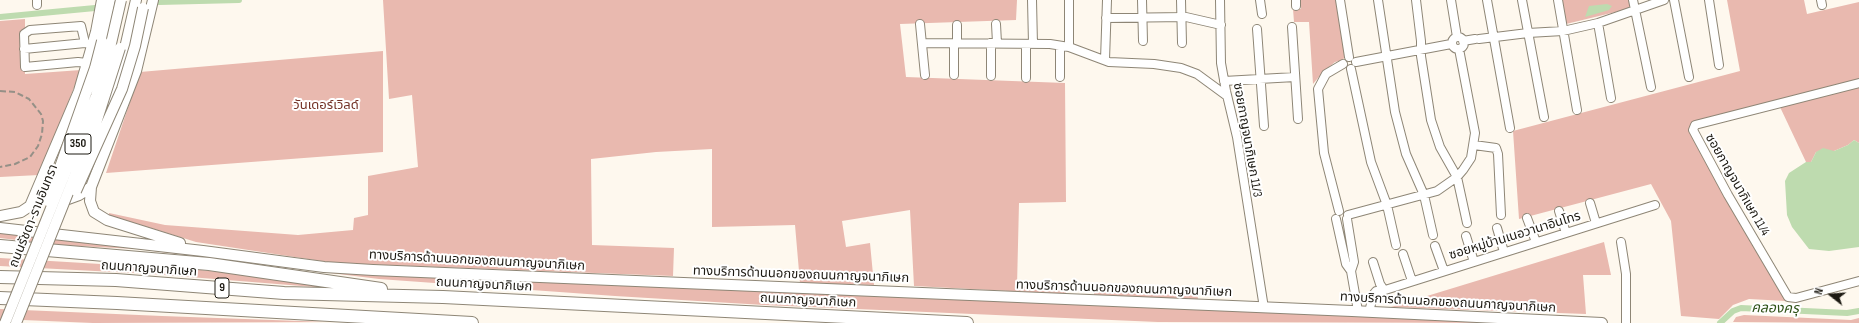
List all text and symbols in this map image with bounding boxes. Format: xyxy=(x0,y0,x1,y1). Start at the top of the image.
street label: ซอยกาญจนาภิเษก 11/3 xyxy=(1229,82,1265,198)
park label: วันเดอร์เวิลด์ xyxy=(293,98,359,114)
street label: ซอยกาญจนาภิเษก 11/4 xyxy=(1701,131,1773,239)
road number: 350 xyxy=(65,134,91,154)
street label: ถนนรัชดา-รามอินทรา xyxy=(6,162,62,270)
street label: ซอยหมู่บ้านเนอวานาอินโทร xyxy=(1447,209,1583,263)
street label: ทางบริการด้านนอกของถนนกาญจนาภิเษก xyxy=(369,248,585,274)
street label: ถนนกาญจนาภิเษก xyxy=(100,258,198,280)
street label: ทางบริการด้านนอกของถนนกาญจนาภิเษก xyxy=(693,263,909,287)
street label: ถนนกาญจนาภิเษก xyxy=(435,275,533,295)
north arrow xyxy=(1811,275,1851,315)
street label: ทางบริการด้านนอกของถนนกาญจนาภิเษก xyxy=(1016,277,1232,301)
road number: 9 xyxy=(215,278,229,298)
text: N xyxy=(1812,287,1826,296)
street label: ทางบริการด้านนอกของถนนกาญจนาภิเษก xyxy=(1340,290,1556,316)
street label: ถนนกาญจนาภิเษก xyxy=(759,291,857,311)
water label: คลองครุ xyxy=(1751,300,1799,318)

